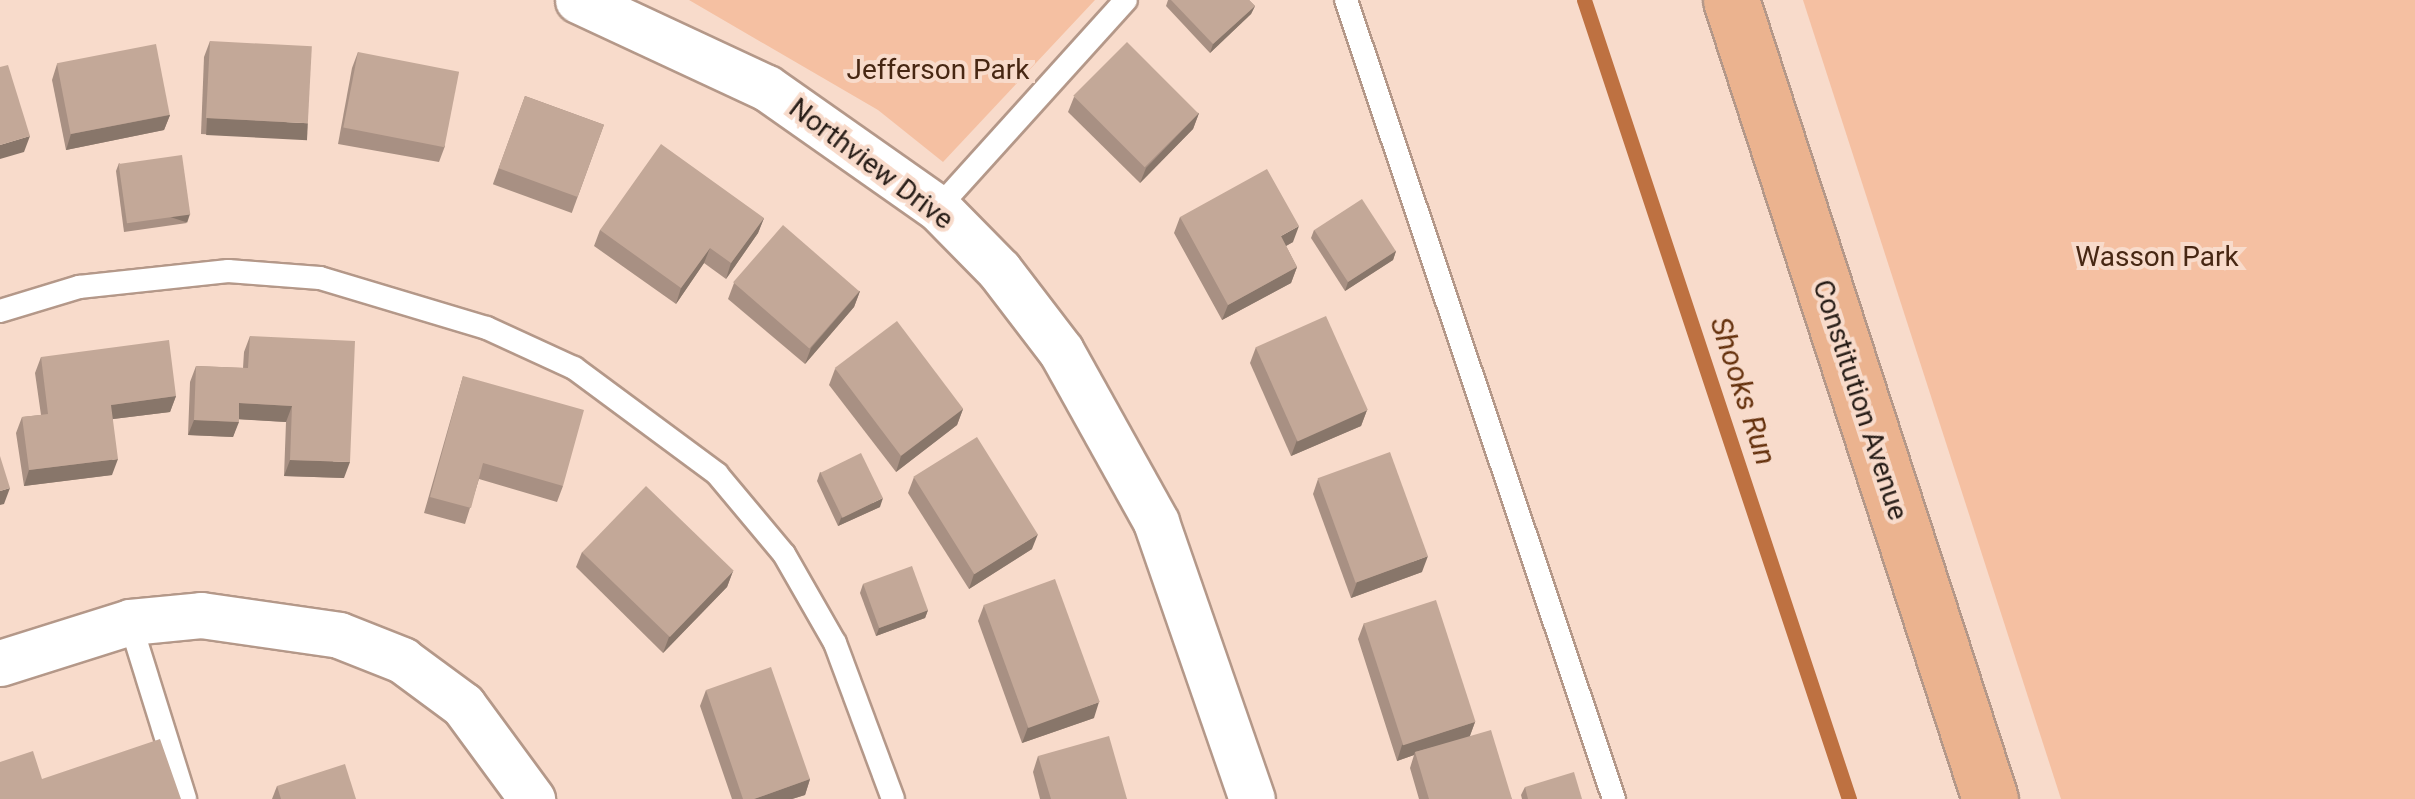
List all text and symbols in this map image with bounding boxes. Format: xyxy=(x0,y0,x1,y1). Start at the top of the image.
park label: Jefferson Park xyxy=(846,53,1030,87)
street label: Northview Drive xyxy=(782,91,960,237)
park label: Wasson Park xyxy=(2075,240,2239,274)
street label: Constitution Avenue xyxy=(1805,276,1915,524)
water label: Shooks Run xyxy=(1702,312,1784,470)

